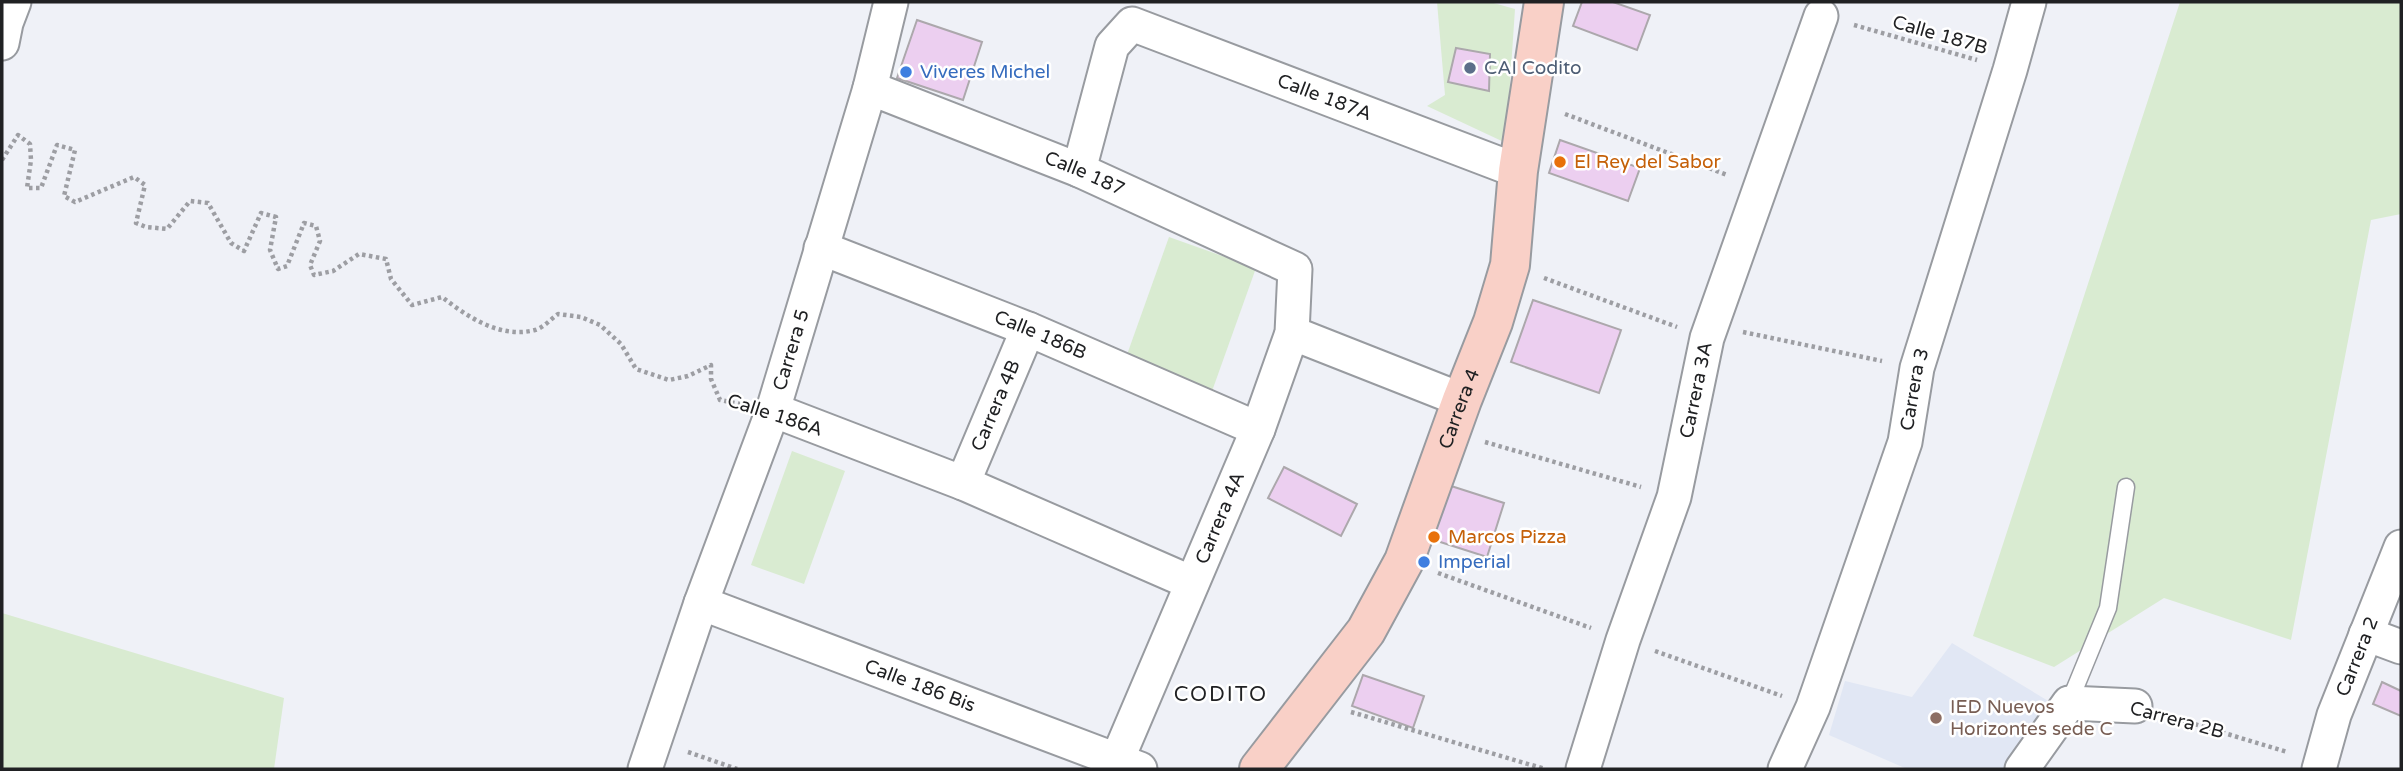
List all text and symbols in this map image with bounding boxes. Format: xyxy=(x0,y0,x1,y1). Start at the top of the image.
street label: Calle 187B xyxy=(1890,11,1990,59)
place label: CAI Codito xyxy=(1484,57,1582,79)
marker: CAI Codito xyxy=(1462,60,1478,76)
place label: Viveres Michel xyxy=(920,61,1050,83)
marker: Viveres Michel xyxy=(898,64,914,80)
street label: Calle 187A xyxy=(1274,69,1375,125)
street label: Calle 187 xyxy=(1042,147,1128,200)
place label: El Rey del Sabor xyxy=(1574,151,1721,173)
marker: El Rey del Sabor xyxy=(1552,154,1568,170)
street label: Calle 186B xyxy=(991,306,1090,364)
street label: Carrera 5 xyxy=(768,307,814,393)
street label: Carrera 3A xyxy=(1675,340,1717,440)
street label: Carrera 3 xyxy=(1896,345,1934,432)
street label: Carrera 4B xyxy=(967,357,1025,455)
street label: Carrera 4 xyxy=(1434,366,1484,452)
street label: Calle 186A xyxy=(725,389,825,441)
street label: Carrera 4A xyxy=(1191,469,1249,567)
place label: Marcos Pizza xyxy=(1448,526,1567,548)
marker: Marcos Pizza xyxy=(1426,529,1442,545)
place label: Imperial xyxy=(1438,551,1511,573)
marker: Imperial xyxy=(1416,554,1432,570)
street label: Carrera 2 xyxy=(2332,614,2383,700)
street label: Calle 186 Bis xyxy=(861,655,978,717)
district label: CODITO xyxy=(1174,682,1268,707)
place label: IED Nuevos Horizontes sede C xyxy=(1950,696,2113,740)
street label: Carrera 2B xyxy=(2127,697,2227,743)
marker: IED Nuevos Horizontes sede C xyxy=(1928,710,1944,726)

